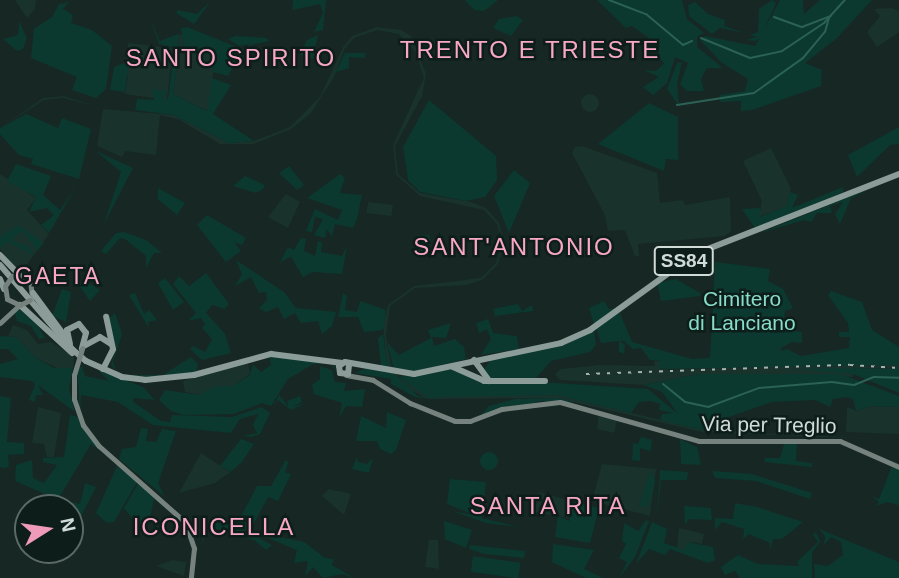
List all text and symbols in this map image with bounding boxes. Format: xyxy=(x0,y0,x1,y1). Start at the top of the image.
district label: TRENTO E TRIESTE xyxy=(402,36,658,64)
district label: SANTO SPIRITO xyxy=(127,44,335,72)
district label: SANT'ANTONIO xyxy=(415,233,613,261)
road number: SS84 xyxy=(652,246,716,276)
district label: GAETA xyxy=(15,262,101,290)
park label: Cimitero di Lanciano xyxy=(688,286,796,336)
street label: Via per Treglio xyxy=(701,411,837,439)
district label: SANTA RITA xyxy=(470,492,626,520)
north arrow xyxy=(14,494,84,564)
district label: ICONICELLA xyxy=(134,513,294,541)
text: N xyxy=(56,516,80,534)

